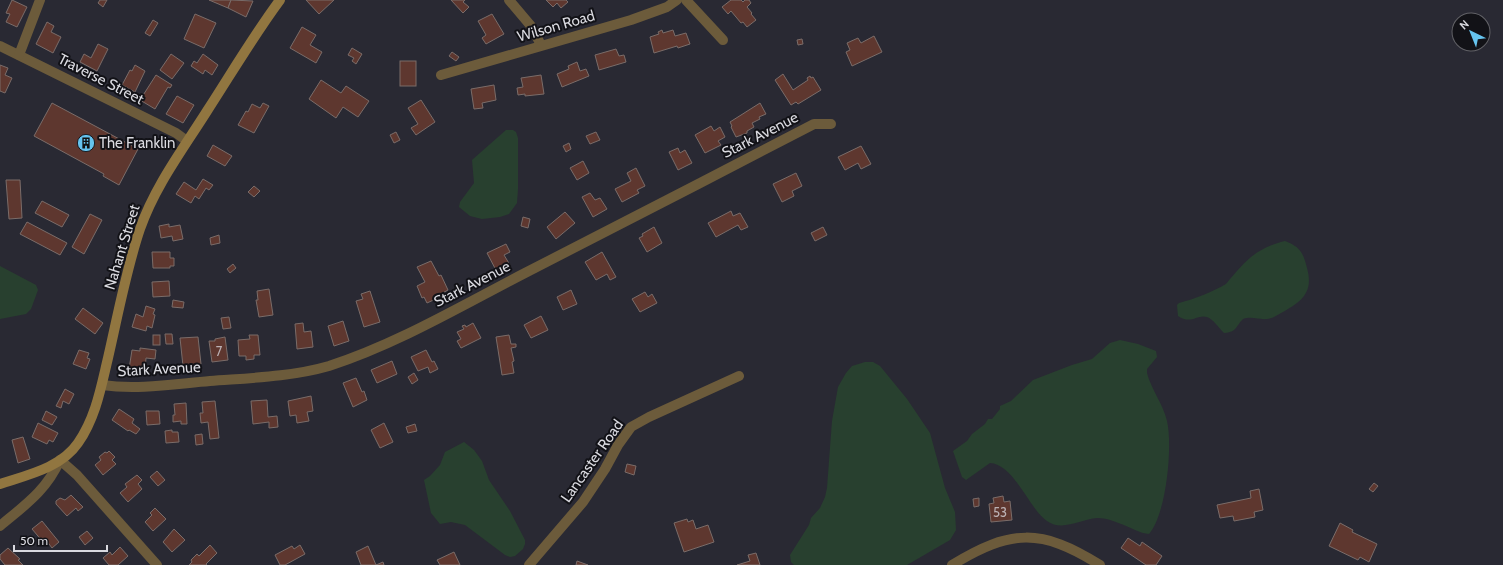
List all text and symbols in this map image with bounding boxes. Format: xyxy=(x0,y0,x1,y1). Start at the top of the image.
street label: Wilson Road xyxy=(515,6,597,46)
north arrow xyxy=(1451,12,1491,52)
text: N xyxy=(1457,17,1472,32)
street label: Traverse Street xyxy=(55,50,147,108)
street label: Stark Avenue xyxy=(719,108,801,162)
building icon: The Franklin xyxy=(76,133,96,153)
place label: The Franklin xyxy=(99,134,175,152)
street label: Nahant Street xyxy=(101,202,143,292)
street label: Stark Avenue xyxy=(431,257,513,311)
house number: 7 xyxy=(216,343,223,359)
street label: Stark Avenue xyxy=(117,358,201,380)
street label: Lancaster Road xyxy=(557,416,627,506)
house number: 53 xyxy=(993,504,1007,520)
scale bar xyxy=(14,527,107,553)
text: 50 m xyxy=(20,533,48,548)

